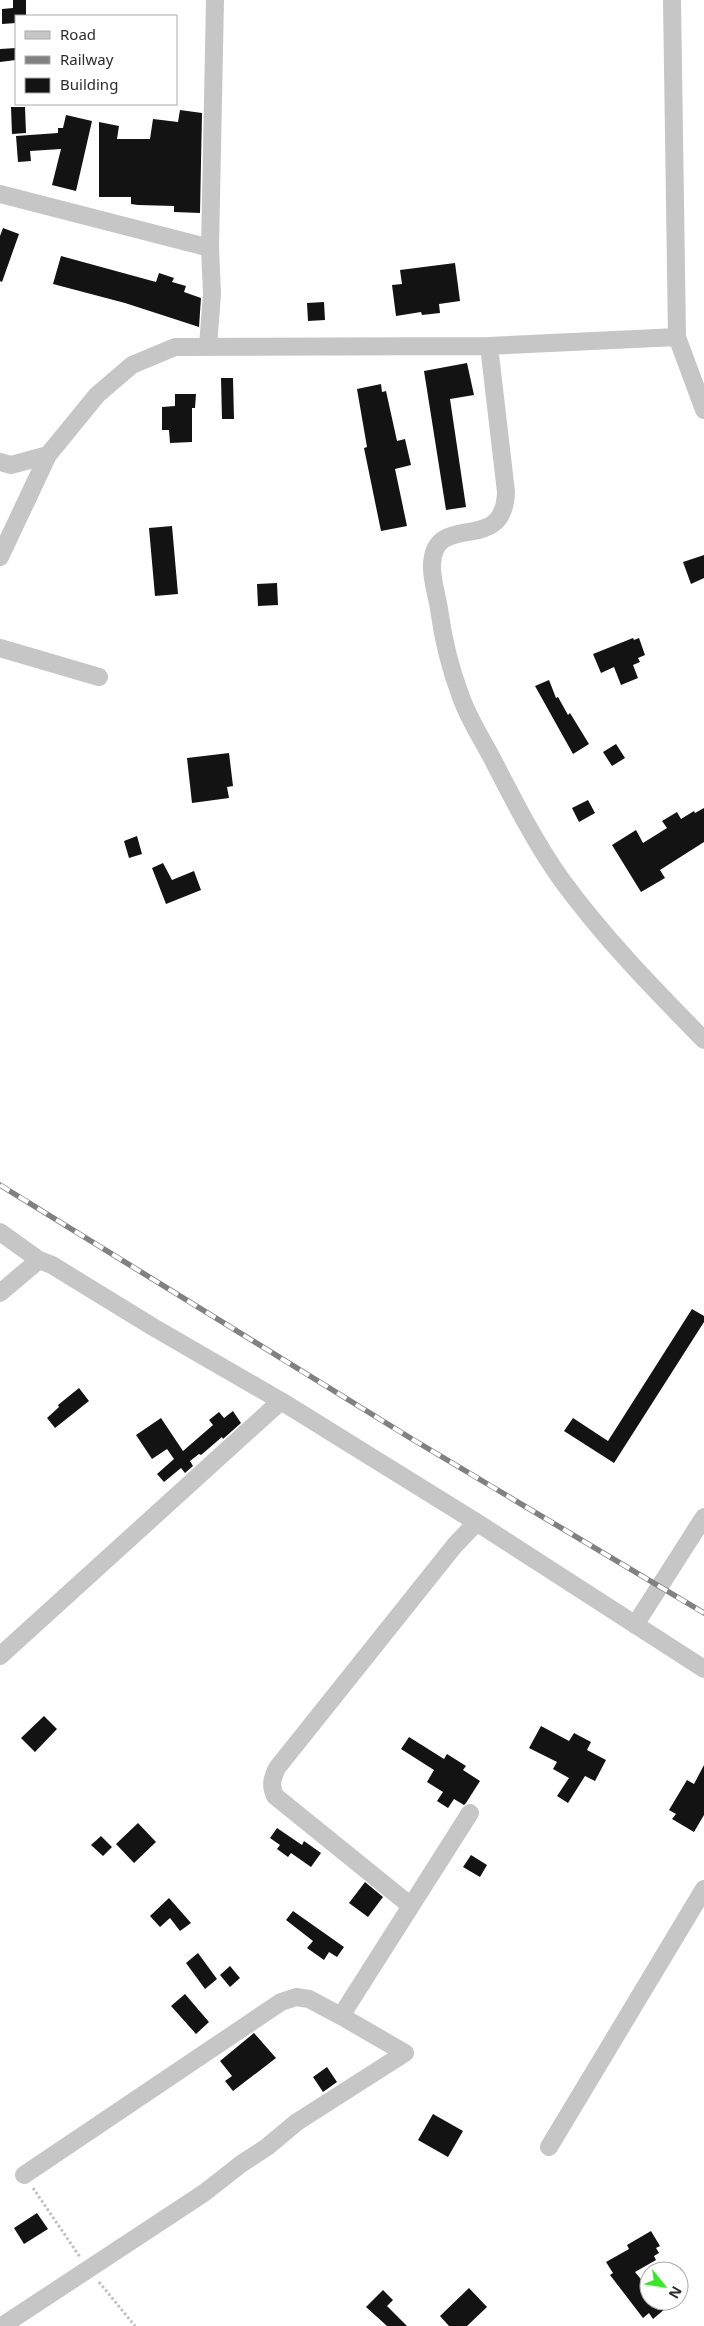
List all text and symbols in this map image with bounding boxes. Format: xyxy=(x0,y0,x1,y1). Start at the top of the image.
legend xyxy=(15,15,178,105)
text: Road xyxy=(60,24,96,44)
text: Railway xyxy=(60,49,114,69)
text: Building xyxy=(60,74,118,94)
north arrow xyxy=(639,2261,689,2311)
text: N xyxy=(665,2283,687,2302)

